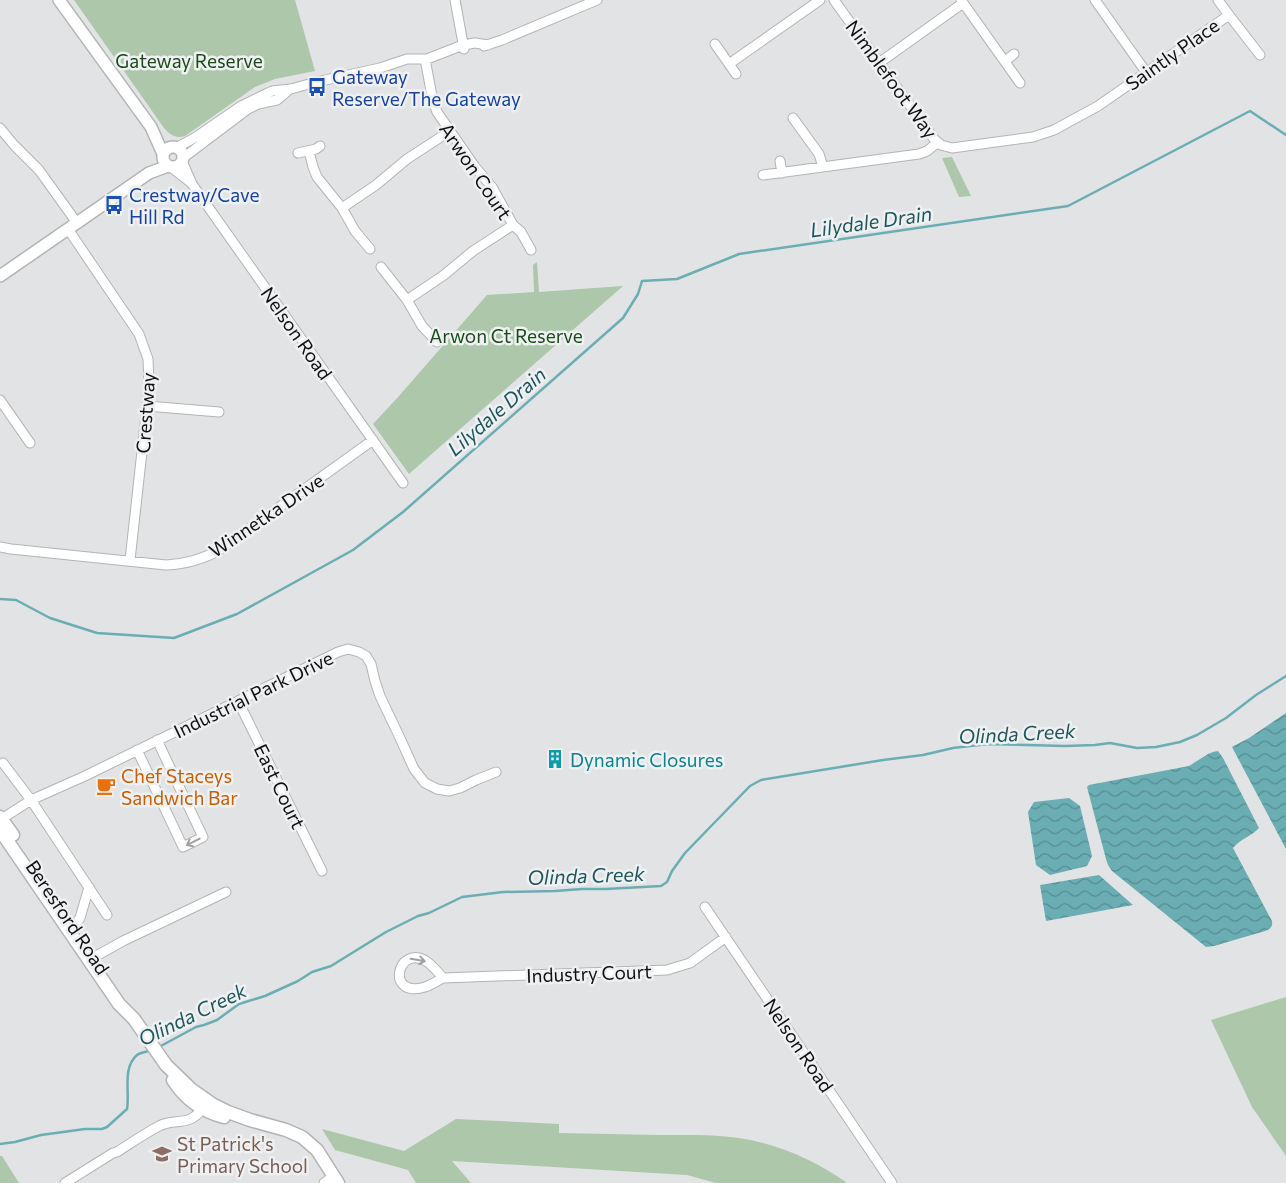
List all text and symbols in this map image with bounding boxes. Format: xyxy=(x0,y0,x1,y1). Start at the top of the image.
street label: Saintly Place xyxy=(1121,13,1223,95)
street label: Nimblefoot Way xyxy=(841,15,943,143)
park label: Gateway Reserve xyxy=(115,49,263,72)
place label: Gateway Reserve/The Gateway xyxy=(332,65,521,110)
bus stop icon: Gateway Reserve/The Gateway xyxy=(306,76,328,98)
street label: Arwon Court xyxy=(435,118,517,224)
place label: Crestway/Cave Hill Rd xyxy=(129,183,259,228)
bus stop icon: Crestway/Cave Hill Rd xyxy=(103,194,125,216)
water label: Lilydale Drain xyxy=(808,201,934,241)
street label: Nelson Road xyxy=(257,282,337,384)
park label: Arwon Ct Reserve xyxy=(429,324,583,347)
water label: Lilydale Drain xyxy=(442,362,550,460)
street label: Crestway xyxy=(131,372,159,454)
street label: Winnetka Drive xyxy=(204,468,328,562)
street label: Industrial Park Drive xyxy=(170,645,336,743)
water label: Olinda Creek xyxy=(958,718,1077,748)
street label: East Court xyxy=(250,740,311,832)
building icon: Dynamic Closures xyxy=(544,748,566,770)
place label: Dynamic Closures xyxy=(570,748,723,771)
place label: Chef Staceys Sandwich Bar xyxy=(121,764,238,809)
cafe icon: Chef Staceys Sandwich Bar xyxy=(95,775,117,797)
one-way arrow xyxy=(186,838,201,847)
street label: Beresford Road xyxy=(21,856,115,978)
water label: Olinda Creek xyxy=(527,861,646,889)
one-way arrow xyxy=(409,955,425,965)
street label: Industry Court xyxy=(526,959,652,987)
water label: Olinda Creek xyxy=(134,977,251,1050)
street label: Nelson Road xyxy=(759,994,839,1096)
place label: St Patrick's Primary School xyxy=(177,1132,308,1177)
school or university icon: St Patrick's Primary School xyxy=(151,1143,173,1165)

